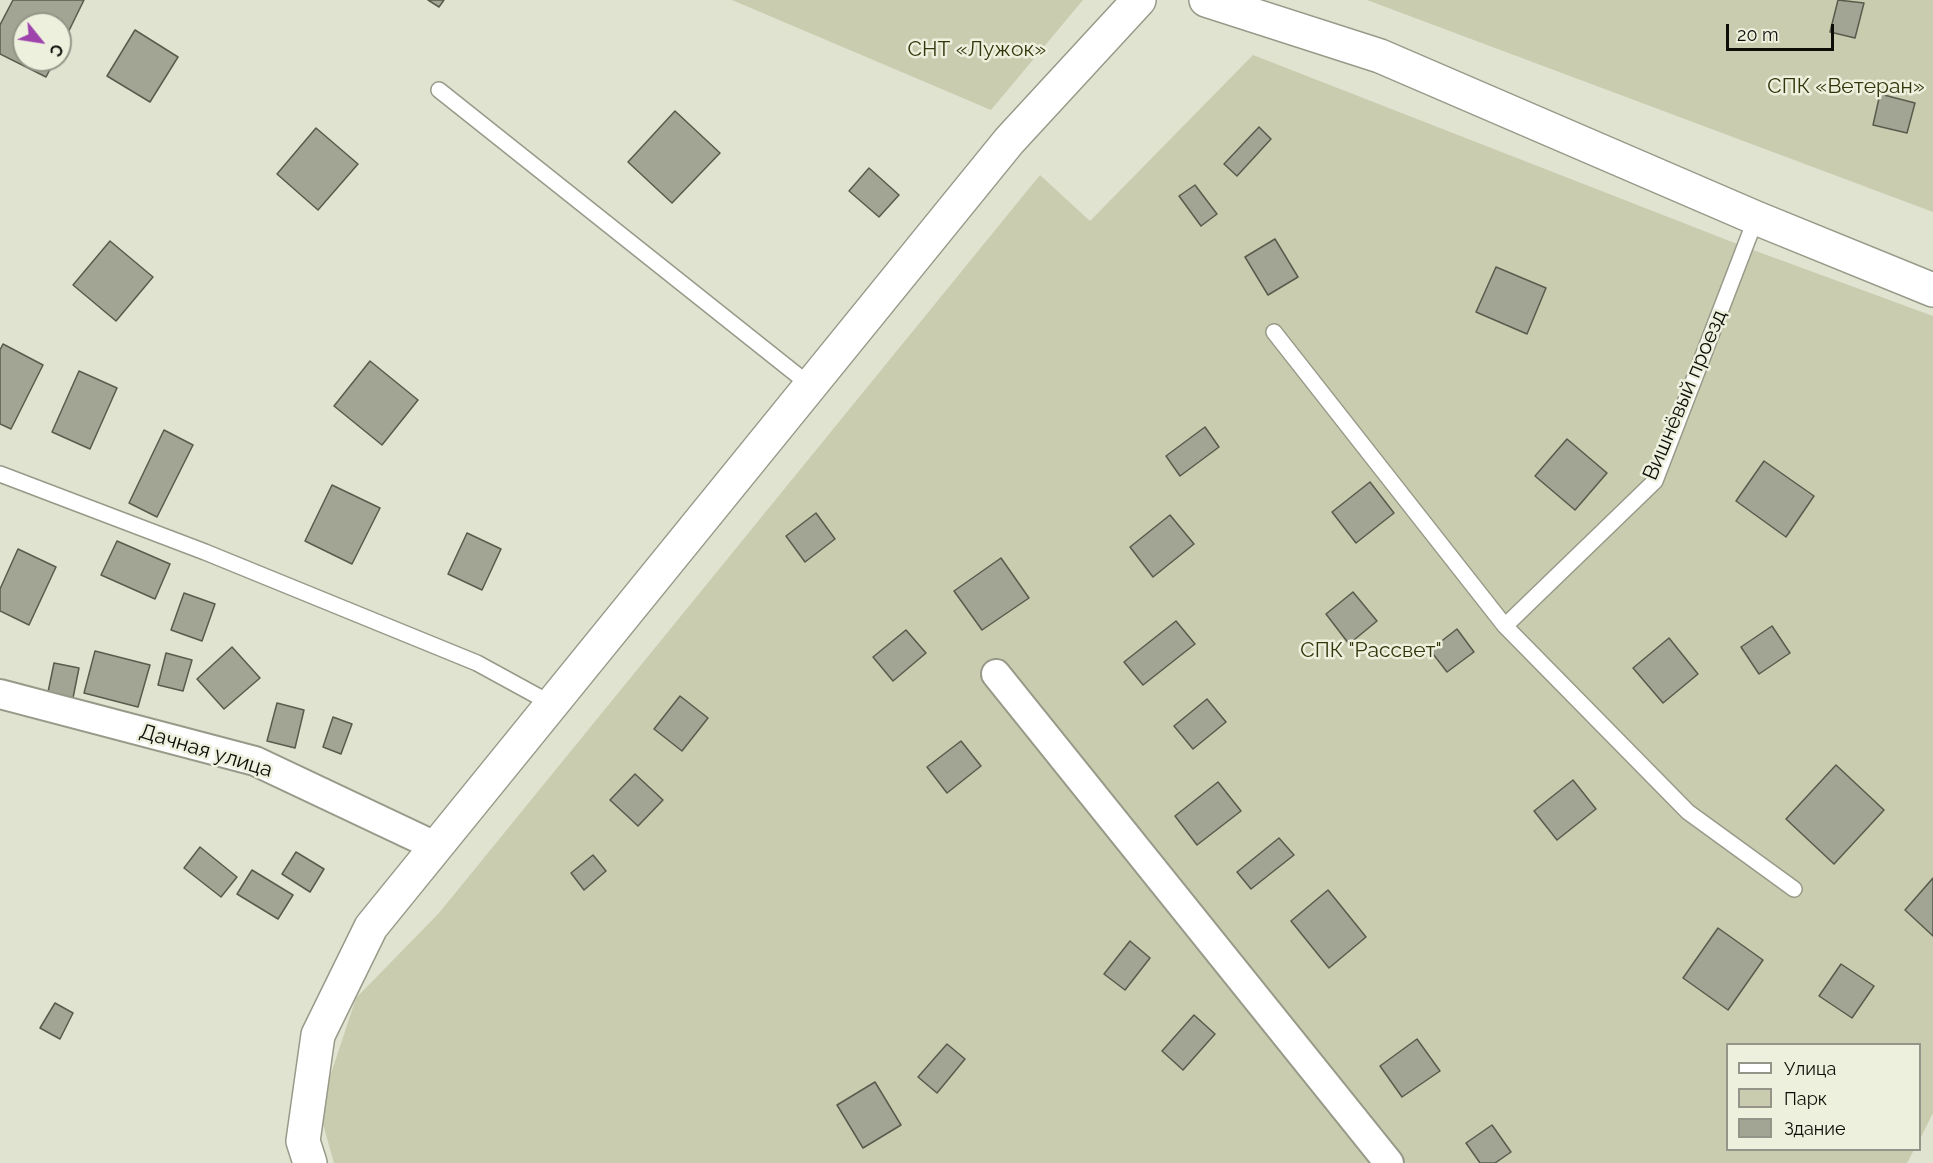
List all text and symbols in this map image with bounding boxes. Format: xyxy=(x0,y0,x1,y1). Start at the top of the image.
north arrow xyxy=(12,12,72,72)
scale bar xyxy=(1729,12,1837,50)
text: 20 m xyxy=(1737,24,1779,45)
park label: СНТ «Лужок» xyxy=(908,37,1046,63)
text: С xyxy=(45,41,67,60)
park label: СПК «Ветеран» xyxy=(1767,74,1925,100)
street label: Вишнёвый проезд xyxy=(1638,306,1732,484)
park label: СПК "Рассвет" xyxy=(1300,638,1442,664)
street label: Дачная улица xyxy=(137,719,275,783)
legend xyxy=(1726,1043,1921,1151)
text: Улица xyxy=(1784,1058,1836,1079)
text: Парк xyxy=(1784,1088,1827,1109)
text: Здание xyxy=(1784,1118,1846,1139)

